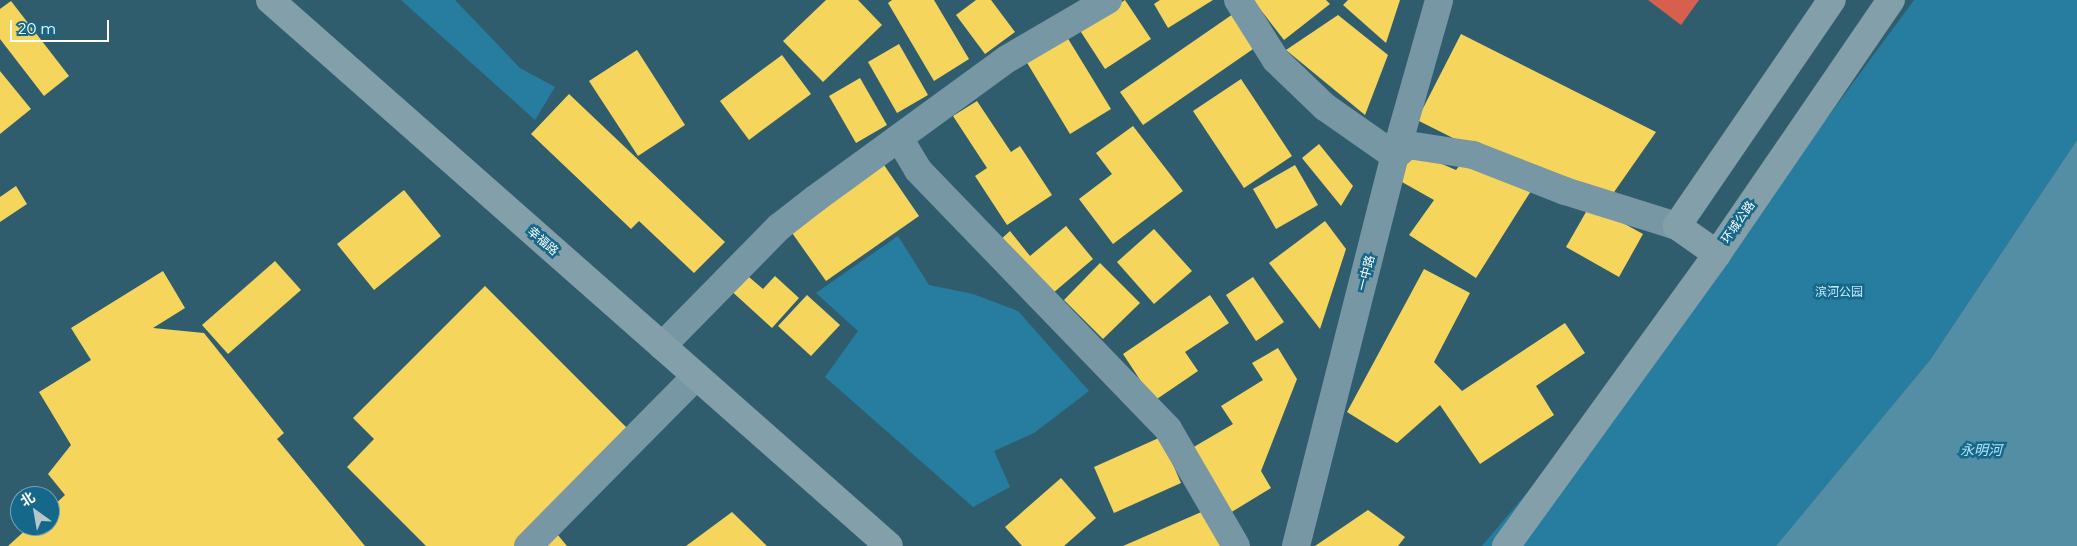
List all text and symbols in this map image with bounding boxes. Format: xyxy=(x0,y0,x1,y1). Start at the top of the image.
scale bar xyxy=(12,10,111,42)
text: 20 m xyxy=(18,19,56,38)
street label: 环城公路 xyxy=(1718,198,1758,246)
street label: 幸福路 xyxy=(525,224,561,258)
street label: 一中路 xyxy=(1355,254,1377,292)
park label: 滨河公园 xyxy=(1815,285,1863,299)
water label: 永明河 xyxy=(1960,442,2002,458)
north arrow xyxy=(10,486,60,536)
text: 北 xyxy=(17,488,38,510)

